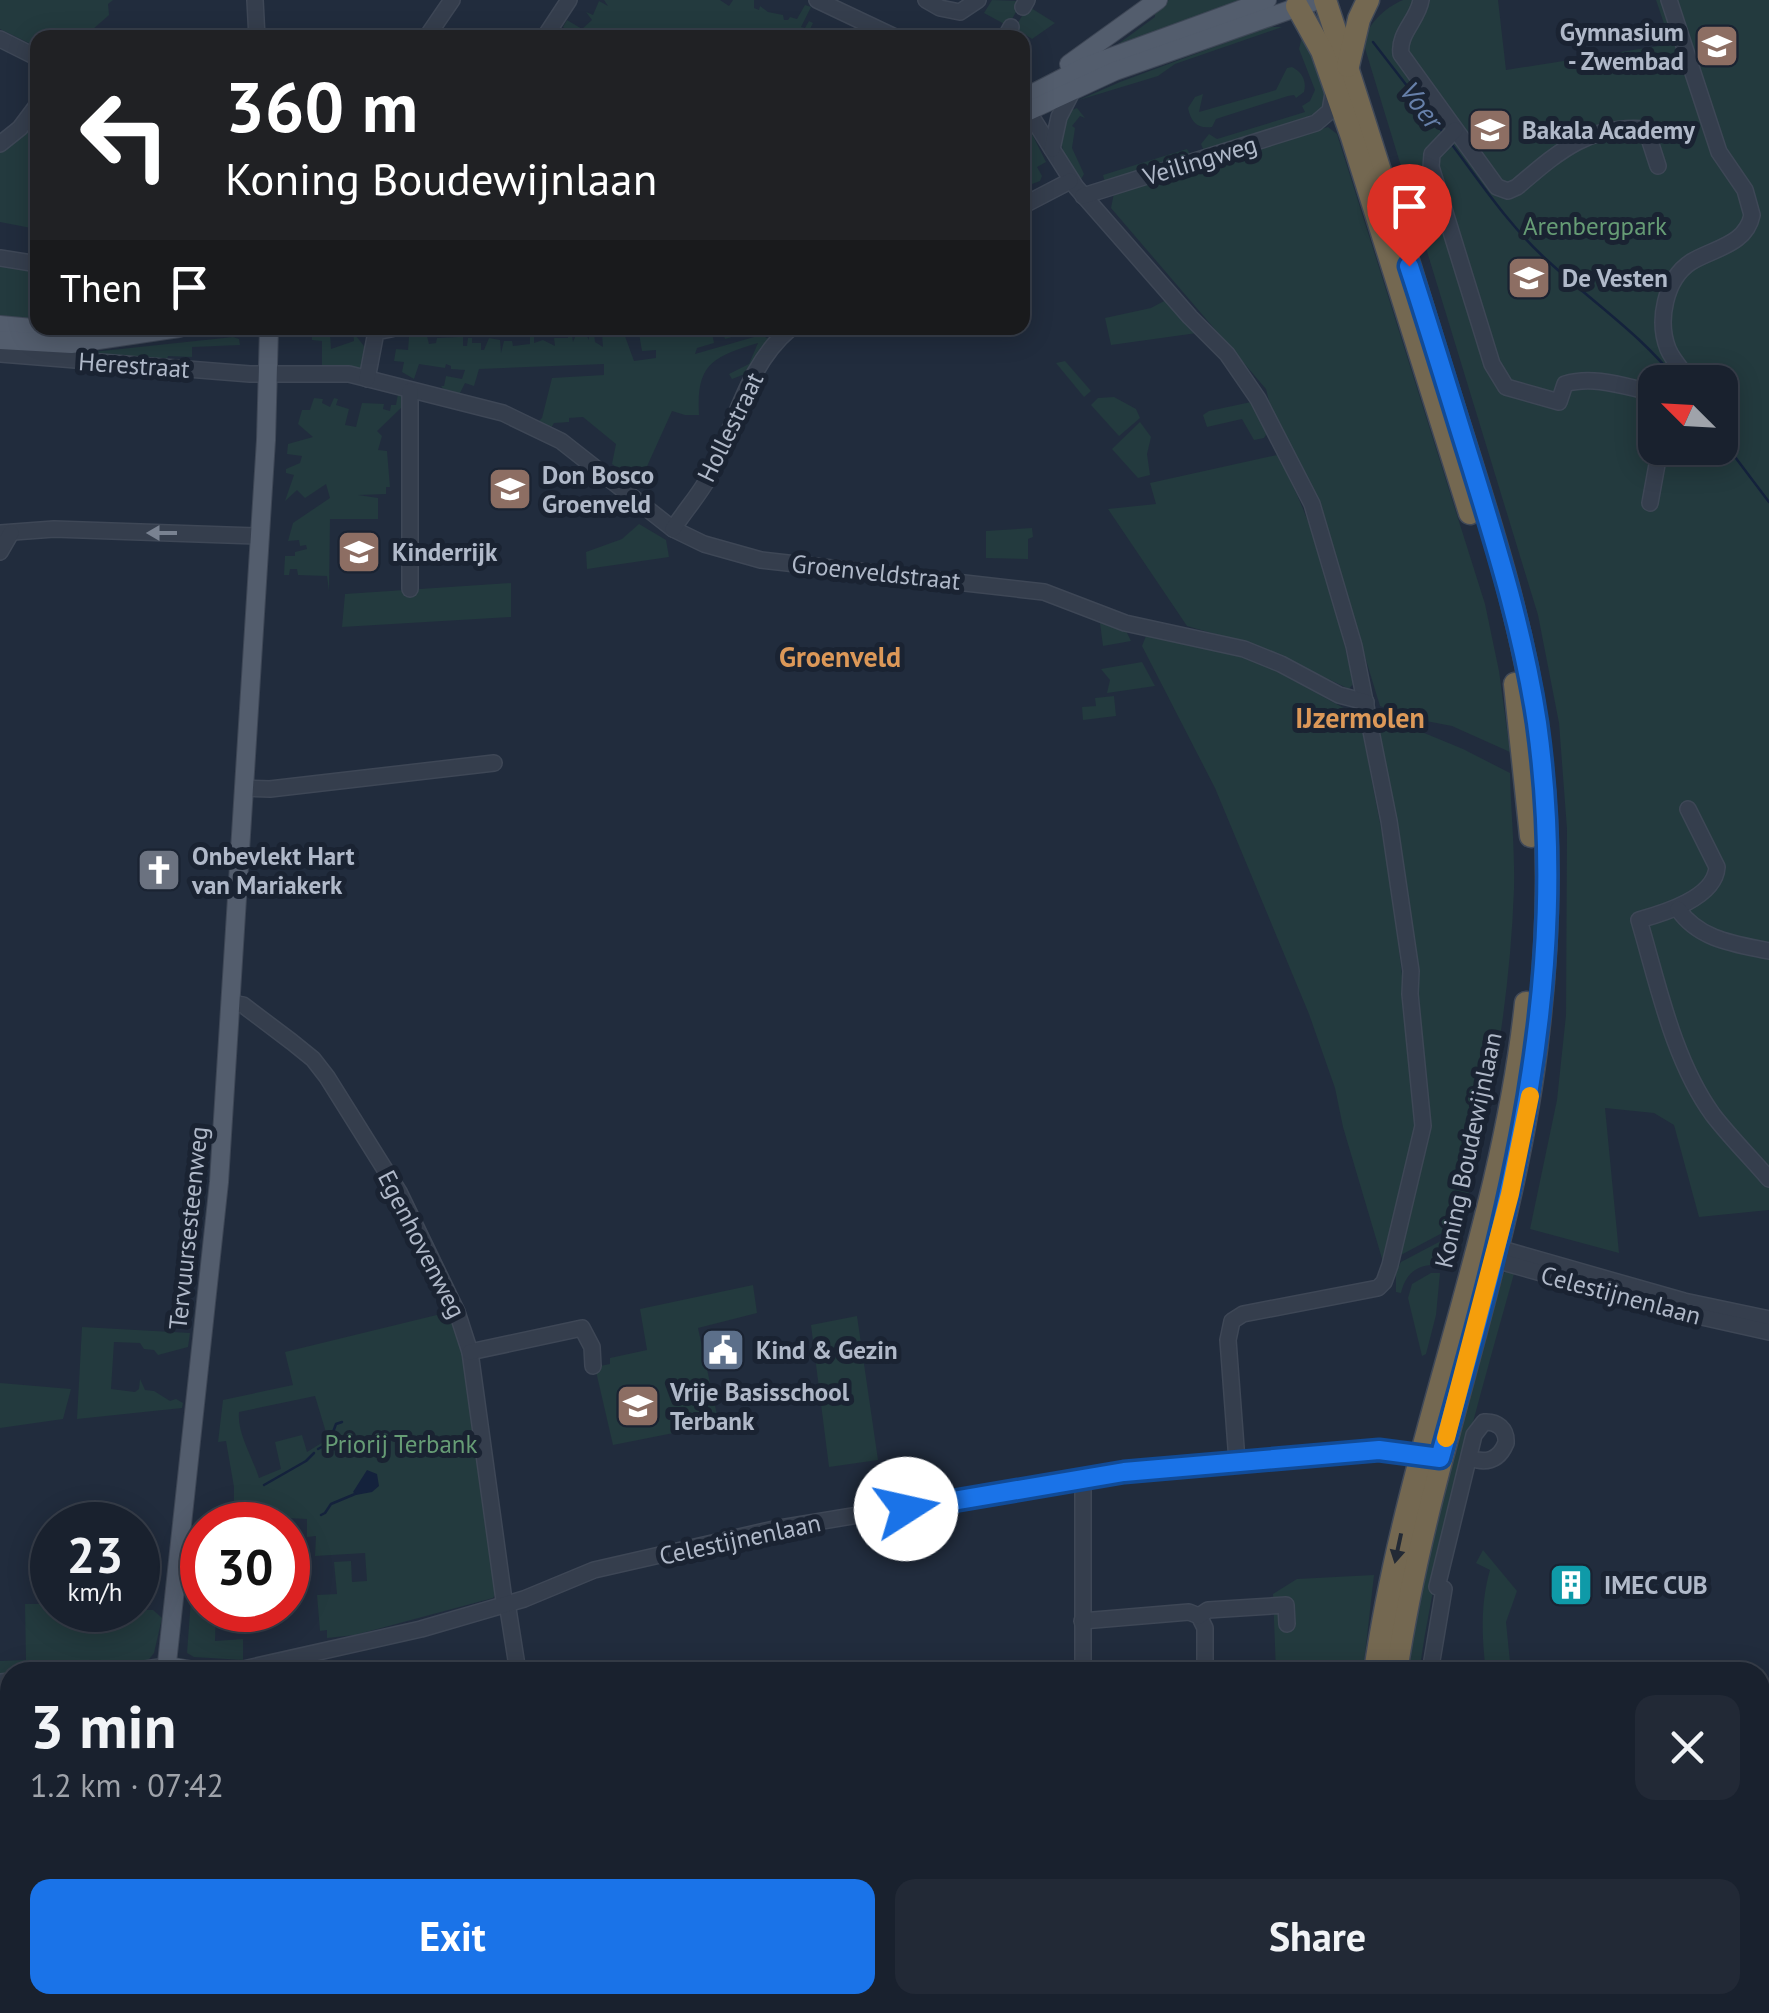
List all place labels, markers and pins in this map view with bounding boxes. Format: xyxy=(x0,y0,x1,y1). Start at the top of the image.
place label: Gymnasium - Zwembad xyxy=(1560,16,1684,77)
school or university icon: Gymnasium - Zwembad xyxy=(1694,23,1740,69)
school or university icon: Bakala Academy xyxy=(1467,107,1513,153)
place label: Bakala Academy xyxy=(1522,114,1696,146)
pin xyxy=(1367,164,1452,267)
school or university icon: De Vesten xyxy=(1506,255,1552,301)
place label: De Vesten xyxy=(1562,262,1668,294)
place label: Don Bosco Groenveld xyxy=(542,459,654,520)
school or university icon: Don Bosco Groenveld xyxy=(487,466,533,512)
school or university icon: Kinderrijk xyxy=(336,529,382,575)
place label: Kinderrijk xyxy=(392,536,498,568)
place label: Onbevlekt Hart van Mariakerk xyxy=(191,840,355,901)
church icon: Onbevlekt Hart van Mariakerk xyxy=(136,847,182,893)
public building icon: Kind & Gezin xyxy=(700,1327,746,1373)
place label: Kind & Gezin xyxy=(756,1334,898,1366)
place label: Vrije Basisschool Terbank xyxy=(669,1376,850,1437)
school or university icon: Vrije Basisschool Terbank xyxy=(615,1383,661,1429)
building icon: IMEC CUB xyxy=(1548,1562,1594,1608)
place label: IMEC CUB xyxy=(1604,1569,1708,1601)

